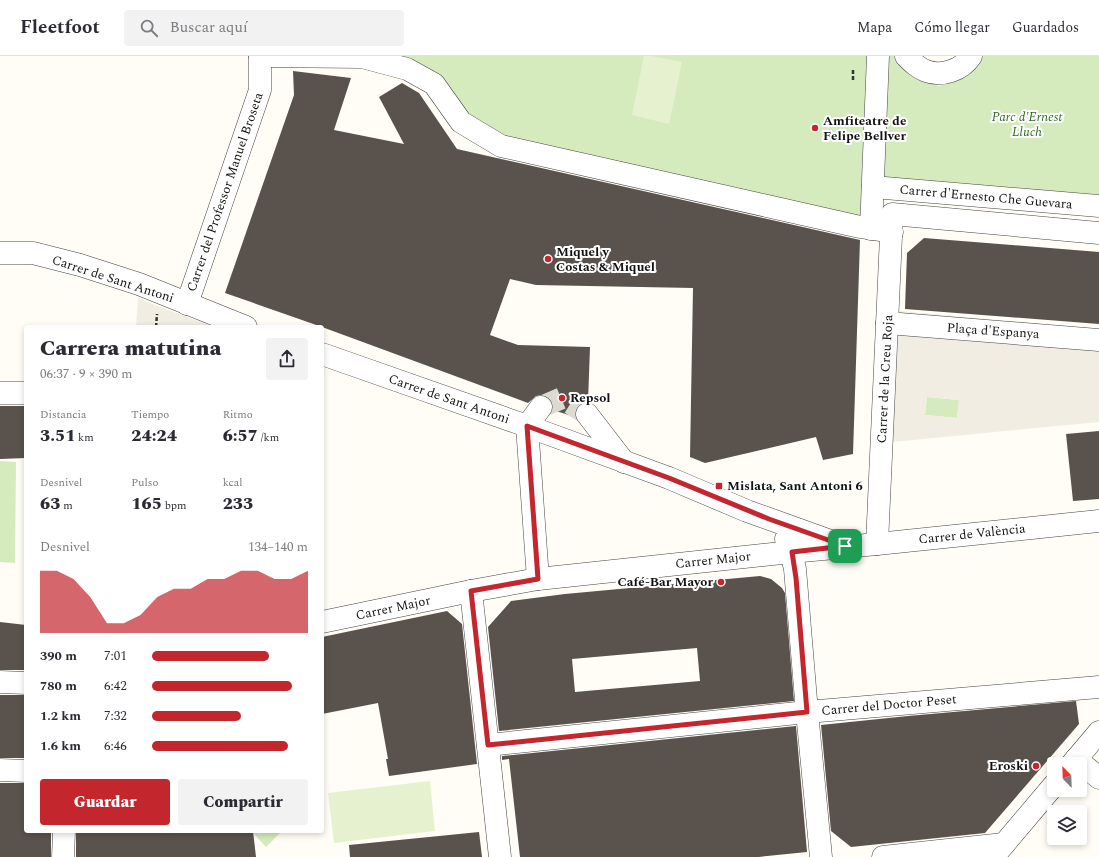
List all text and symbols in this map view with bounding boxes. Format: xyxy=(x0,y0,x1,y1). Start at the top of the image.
search box xyxy=(124,10,404,46)
text: Fleetfoot xyxy=(20,13,100,42)
text: Buscar aquí xyxy=(170,16,248,39)
icon: search xyxy=(138,17,160,39)
text: Mapa xyxy=(857,17,892,38)
text: Cómo llegar xyxy=(914,17,990,38)
text: Guardados xyxy=(1012,17,1079,38)
street label: Carrer del Professor Manuel Broseta xyxy=(181,89,269,294)
park label: Parc d'Ernest Lluch xyxy=(992,107,1063,142)
place label: Amfiteatre de Felipe Bellver xyxy=(823,111,906,146)
marker: Amfiteatre de Felipe Bellver xyxy=(810,123,820,133)
street label: Carrer d'Ernesto Che Guevara xyxy=(899,179,1074,215)
place label: Miquel y Costas & Miquel xyxy=(556,242,655,277)
street label: Carrer de Sant Antoni xyxy=(49,250,177,308)
marker: Miquel y Costas & Miquel xyxy=(543,254,553,264)
street label: Carrer de la Creu Roja xyxy=(872,314,898,444)
street label: Plaça d'Espanya xyxy=(946,318,1041,344)
text: Carrera matutina xyxy=(40,332,221,365)
button: share xyxy=(266,338,308,380)
text: 06:37 · 9 × 390 m xyxy=(40,364,132,384)
street label: Carrer de Sant Antoni xyxy=(386,369,512,429)
place label: Repsol xyxy=(570,388,611,408)
marker: Repsol xyxy=(557,393,567,403)
text: Distancia xyxy=(40,406,86,423)
text: Tiempo xyxy=(131,406,169,423)
text: Ritmo xyxy=(223,406,253,423)
text: 3.51 xyxy=(40,423,75,449)
text: 24:24 xyxy=(131,423,177,449)
text: 6:57 xyxy=(223,423,258,449)
text: km xyxy=(75,429,94,446)
text: /km xyxy=(258,429,279,446)
text: Desnivel xyxy=(40,474,82,491)
text: Pulso xyxy=(131,474,158,491)
text: kcal xyxy=(223,474,242,491)
place label: Mislata, Sant Antoni 6 xyxy=(727,476,863,496)
marker: Mislata, Sant Antoni 6 xyxy=(714,481,724,491)
text: 63 xyxy=(40,491,60,517)
text: 165 xyxy=(131,491,162,517)
text: 233 xyxy=(223,491,253,517)
text: m xyxy=(60,497,73,514)
text: bpm xyxy=(162,497,187,514)
street label: Carrer de València xyxy=(918,518,1027,550)
pin xyxy=(828,529,862,563)
icon: arrive xyxy=(834,535,856,557)
text: Desnivel xyxy=(40,537,90,557)
text: 134–140 m xyxy=(248,537,308,557)
street label: Carrer Major xyxy=(674,546,752,574)
place label: Café-Bar Mayor xyxy=(618,572,713,592)
marker: Café-Bar Mayor xyxy=(716,577,726,587)
street label: Carrer Major xyxy=(354,590,432,626)
text: 390 m xyxy=(40,646,77,666)
text: 7:01 xyxy=(104,646,127,666)
text: 780 m xyxy=(40,676,77,696)
text: 6:42 xyxy=(104,676,127,696)
street label: Carrer del Doctor Peset xyxy=(821,689,958,721)
text: 1.2 km xyxy=(40,706,81,726)
text: 7:32 xyxy=(104,706,127,726)
text: 1.6 km xyxy=(40,736,81,756)
text: 6:46 xyxy=(104,736,127,756)
place label: Eroski xyxy=(989,756,1028,776)
north arrow xyxy=(1047,757,1087,797)
map controls xyxy=(1047,757,1087,845)
marker: Eroski xyxy=(1031,761,1041,771)
button: Guardar xyxy=(40,779,170,825)
button: Compartir xyxy=(178,779,308,825)
button: layers xyxy=(1047,805,1087,845)

